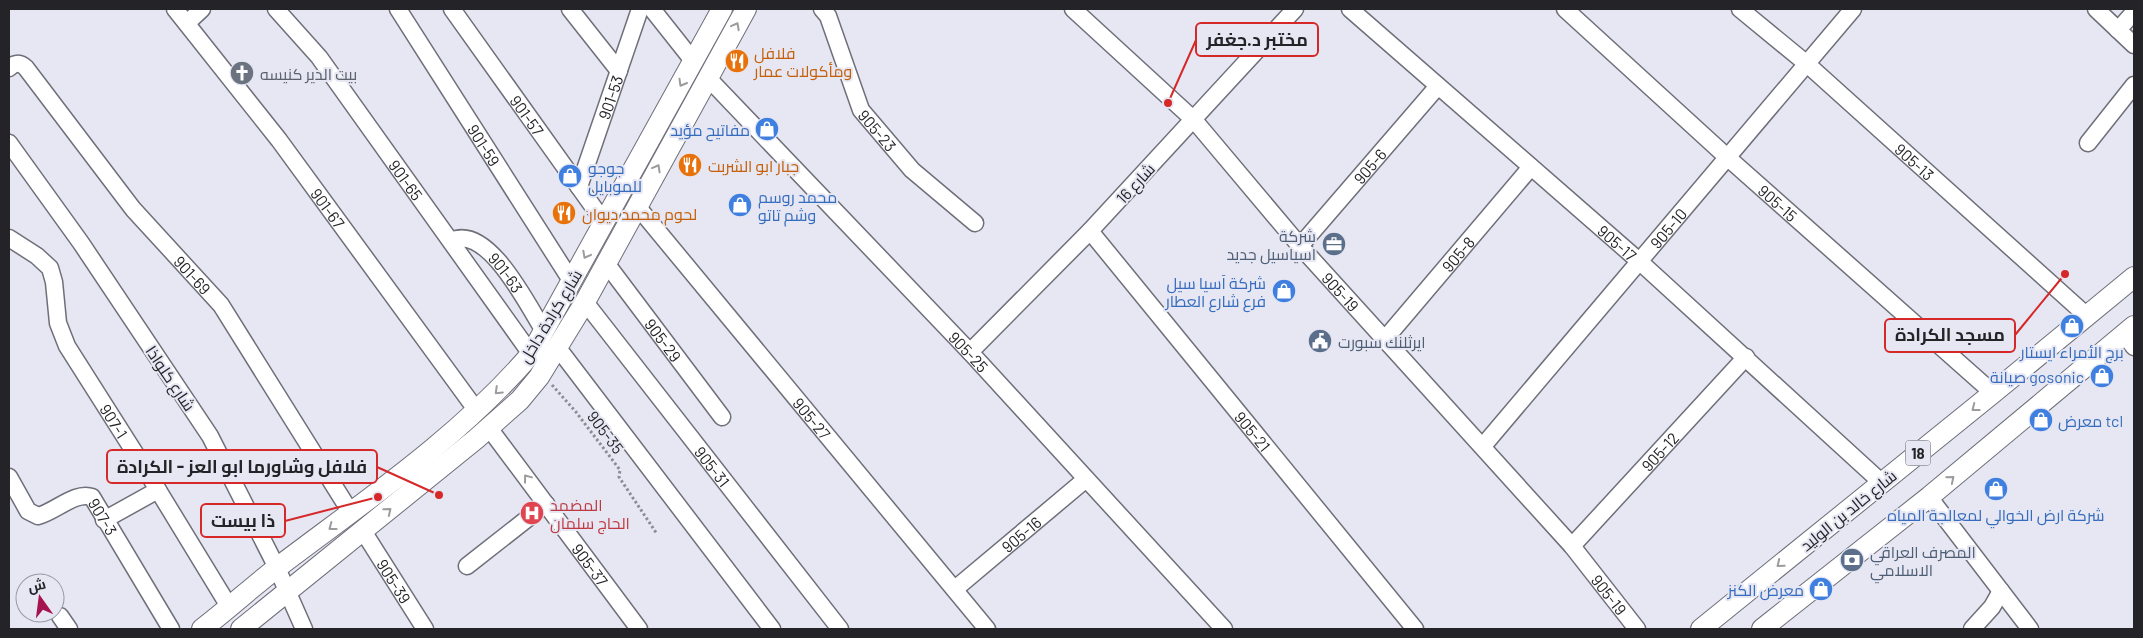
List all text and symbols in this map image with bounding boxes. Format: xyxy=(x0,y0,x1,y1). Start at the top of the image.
one-way arrow xyxy=(730,23,740,32)
callout: مختبر د.جغفر xyxy=(1196,23,1318,56)
text: مختبر د.جغفر xyxy=(1205,28,1308,51)
place label: فلافل ومأكولات عمار xyxy=(753,43,852,81)
restaurant icon: فلافل ومأكولات عمار xyxy=(724,48,750,74)
church icon: بيت الدير كنيسه xyxy=(229,60,255,86)
place label: بيت الدير كنيسه xyxy=(260,64,357,84)
street label: 901-53 xyxy=(593,73,626,122)
one-way arrow xyxy=(678,77,688,86)
street label: 901-57 xyxy=(507,91,548,139)
street label: 905-23 xyxy=(855,105,901,155)
shop icon: مفاتيح مؤيد xyxy=(754,116,780,142)
place label: مفاتيح مؤيد xyxy=(670,120,750,142)
street label: 901-59 xyxy=(464,121,505,169)
street label: 905-13 xyxy=(1892,139,1938,184)
street label: 905-6 xyxy=(1349,144,1390,187)
restaurant icon: جبار ابو الشربت xyxy=(677,152,703,178)
street label: 901-65 xyxy=(386,156,427,204)
place label: جبار ابو الشربت xyxy=(708,156,799,176)
place label: جوجو للموبايل xyxy=(588,158,642,197)
street label: شارع 16 xyxy=(1112,159,1161,209)
shop icon: جوجو للموبايل xyxy=(557,163,583,189)
one-way arrow xyxy=(651,165,661,174)
street label: 905-15 xyxy=(1755,180,1802,225)
street label: 901-67 xyxy=(308,184,350,232)
place label: محمد روسم وشم تاتو xyxy=(758,187,837,227)
shop icon: محمد روسم وشم تاتو xyxy=(727,192,753,218)
restaurant icon: لحوم محمد ديوان xyxy=(551,200,577,226)
place label: لحوم محمد ديوان xyxy=(582,204,697,226)
street label: 905-10 xyxy=(1646,204,1690,252)
street label: 905-17 xyxy=(1594,220,1641,265)
place label: شركة اسياسيل جديد xyxy=(1226,226,1316,265)
office icon: شركة اسياسيل جديد xyxy=(1321,231,1347,257)
street label: 905-8 xyxy=(1437,232,1478,275)
street label: 901-63 xyxy=(485,248,528,296)
one-way arrow xyxy=(582,250,592,259)
street label: 901-69 xyxy=(171,251,215,298)
street label: شارع كرادة داخل xyxy=(515,266,588,368)
street label: 905-19 xyxy=(1319,268,1364,315)
place label: شركة آسيا سيل فرع شارع العطار xyxy=(1164,273,1266,313)
shop icon: شركة آسيا سيل فرع شارع العطار xyxy=(1271,278,1297,304)
shop icon: برج الأمراء ايستار xyxy=(2059,313,2085,339)
street label: 905-29 xyxy=(641,314,686,365)
callout: مسجد الكرادة xyxy=(1885,319,2015,352)
text: مسجد الكرادة xyxy=(1895,323,2005,346)
street label: 905-25 xyxy=(946,327,993,376)
public building icon: ايرثلنك سبورت xyxy=(1307,328,1333,354)
place label: ايرثلنك سبورت xyxy=(1338,332,1426,352)
street label: شارع كلواذا xyxy=(140,342,200,416)
place label: برج الأمراء ايستار xyxy=(2019,342,2124,364)
shop icon: صيانة gosonic xyxy=(2089,363,2115,389)
place label: صيانة gosonic xyxy=(1990,367,2084,387)
one-way arrow xyxy=(495,385,504,394)
street label: 905-27 xyxy=(790,393,835,443)
street label: 907-1 xyxy=(97,400,132,441)
one-way arrow xyxy=(1972,402,1981,410)
street label: 905-35 xyxy=(584,407,628,457)
street label: 905-21 xyxy=(1231,407,1275,455)
shop icon: معرض tcl xyxy=(2028,407,2054,433)
place label: معرض tcl xyxy=(2058,411,2123,432)
street label: 905-12 xyxy=(1637,428,1682,474)
road number: 18 xyxy=(1906,440,1930,466)
street label: 905-31 xyxy=(691,442,734,490)
callout: فلافل وشاورما ابو العز - الكرادة xyxy=(107,450,377,483)
text: فلافل وشاورما ابو العز - الكرادة xyxy=(117,455,367,478)
street label: شارع خالد بن الوليد xyxy=(1796,465,1902,557)
one-way arrow xyxy=(524,475,532,484)
one-way arrow xyxy=(1945,475,1954,484)
shop icon: شركة ارض الخوالي لمعالجة المياه xyxy=(1983,476,2009,502)
street label: 907-3 xyxy=(85,494,122,538)
place label: المضمد الحاج سلمان xyxy=(550,495,630,535)
hospital icon: المضمد الحاج سلمان xyxy=(519,500,545,526)
callout: ذا بيست xyxy=(201,504,285,537)
place label: شركة ارض الخوالي لمعالجة المياه xyxy=(1887,505,2105,529)
one-way arrow xyxy=(382,508,391,516)
text: ذا بيست xyxy=(211,509,275,531)
street label: 905-16 xyxy=(997,512,1045,556)
one-way arrow xyxy=(328,521,338,530)
street label: 905-37 xyxy=(569,539,613,589)
place label: المصرف العراقي الاسلامي xyxy=(1870,542,1976,584)
bank icon: المصرف العراقي الاسلامي xyxy=(1839,547,1865,573)
street label: 905-39 xyxy=(374,555,416,606)
one-way arrow xyxy=(1777,559,1786,567)
street label: 905-19 xyxy=(1588,570,1631,618)
north arrow xyxy=(15,573,65,623)
text: ش xyxy=(26,574,48,596)
shop icon: معرض الكنز xyxy=(1808,576,1834,602)
place label: معرض الكنز xyxy=(1727,580,1804,601)

